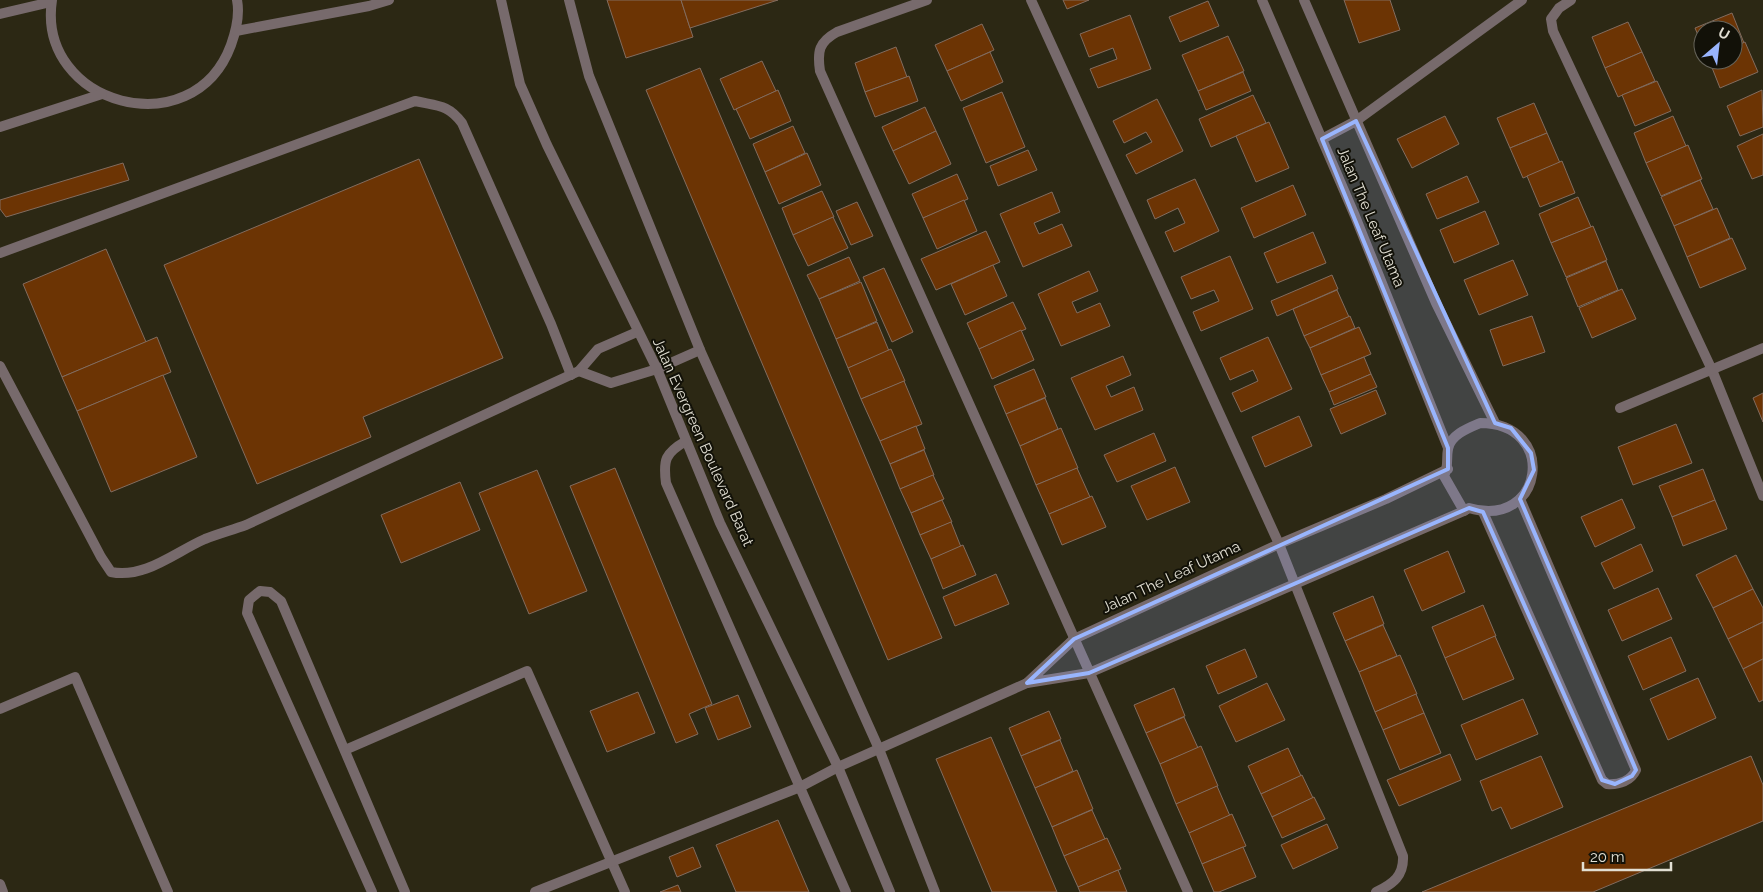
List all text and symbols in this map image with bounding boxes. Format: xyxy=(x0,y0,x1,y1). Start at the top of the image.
north arrow xyxy=(1693,20,1743,70)
text: U xyxy=(1716,24,1732,43)
street label: Jalan The Leaf Utama xyxy=(1333,144,1409,290)
street label: Jalan Evergreen Boulevard Barat xyxy=(649,335,757,549)
street label: Jalan The Leaf Utama xyxy=(1099,537,1243,617)
scale bar xyxy=(1583,840,1670,872)
text: 20 m xyxy=(1590,848,1625,866)

